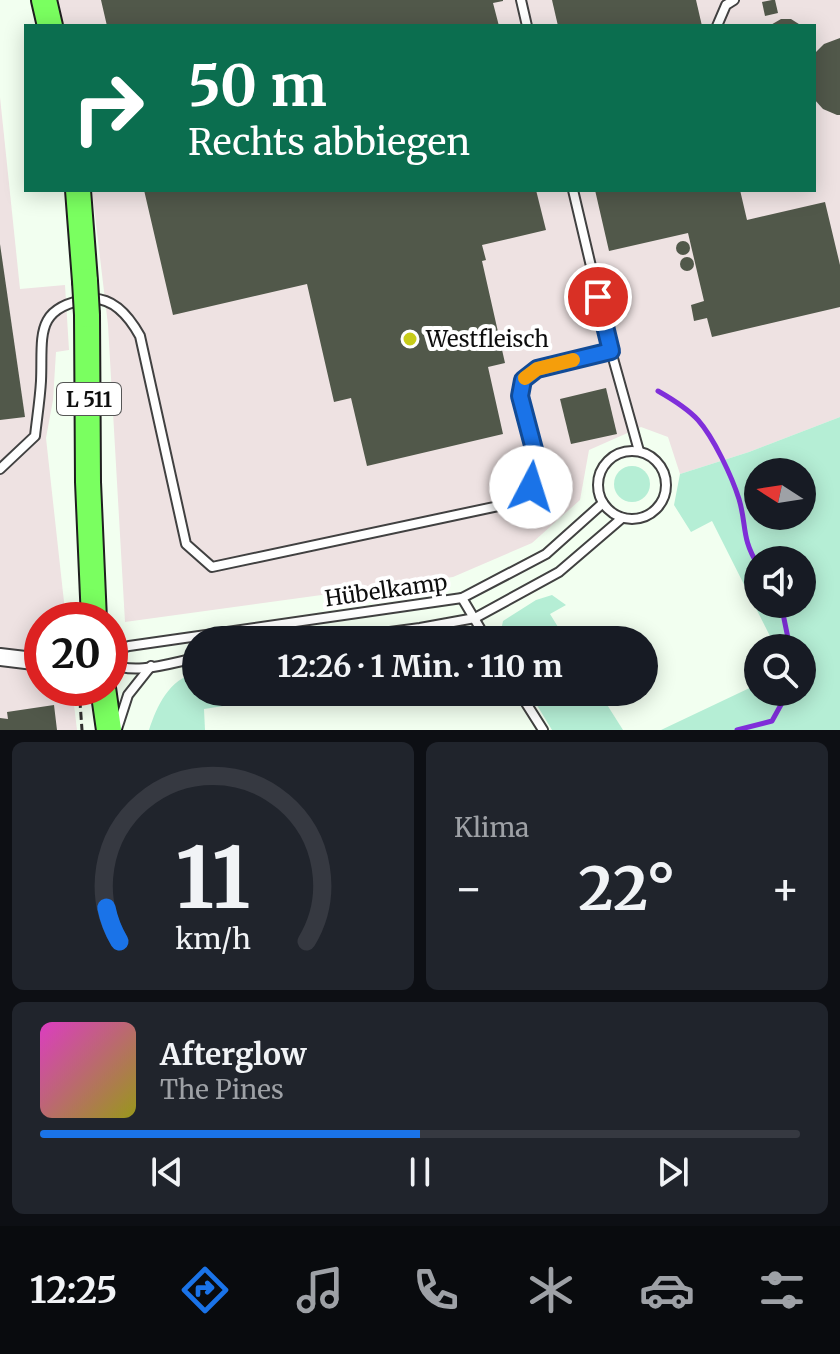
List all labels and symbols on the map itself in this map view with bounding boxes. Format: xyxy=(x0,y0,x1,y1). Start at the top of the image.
pin xyxy=(564,263,632,331)
place label: Westfleisch xyxy=(425,325,549,353)
marker: Westfleisch xyxy=(401,330,419,348)
road number: L 511 xyxy=(57,383,121,415)
position arrow xyxy=(489,445,573,529)
north arrow xyxy=(744,458,816,530)
street label: Hübelkamp xyxy=(323,568,449,612)
speed limit sign: 20 xyxy=(24,602,128,706)

